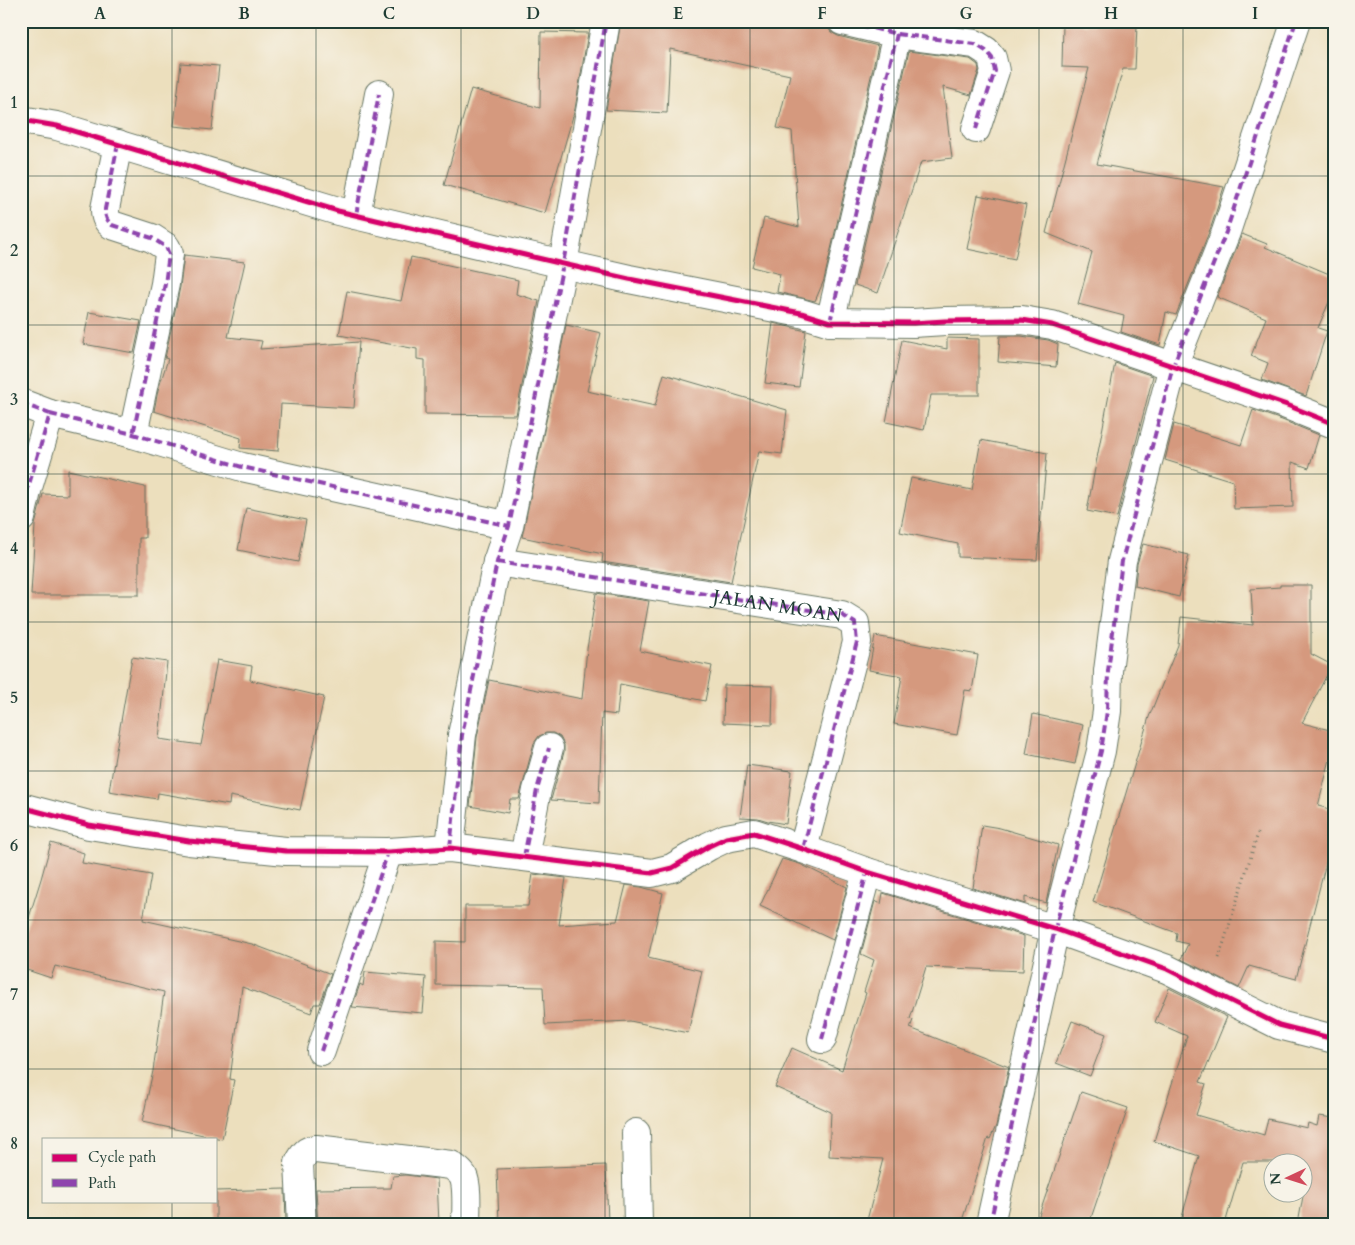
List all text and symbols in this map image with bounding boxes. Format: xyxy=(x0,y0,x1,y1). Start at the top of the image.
text: A xyxy=(94,3,106,25)
text: B xyxy=(238,3,250,25)
text: C xyxy=(383,3,395,25)
text: D xyxy=(526,3,540,25)
text: E xyxy=(673,3,683,25)
text: F xyxy=(817,3,827,25)
text: G xyxy=(959,3,973,25)
text: H xyxy=(1104,3,1118,25)
text: I xyxy=(1252,3,1258,25)
text: 1 xyxy=(10,92,18,114)
text: 2 xyxy=(10,240,18,262)
text: 3 xyxy=(10,389,18,411)
text: 4 xyxy=(10,538,18,560)
street label: JALAN MOAN xyxy=(708,583,844,629)
text: 5 xyxy=(10,687,18,709)
text: 6 xyxy=(10,835,18,857)
text: 7 xyxy=(10,984,18,1006)
text: 8 xyxy=(10,1133,18,1155)
legend xyxy=(42,1138,218,1202)
text: Cycle path xyxy=(88,1147,157,1167)
north arrow xyxy=(1262,1152,1312,1202)
text: N xyxy=(1266,1172,1285,1186)
text: Path xyxy=(88,1173,117,1193)

